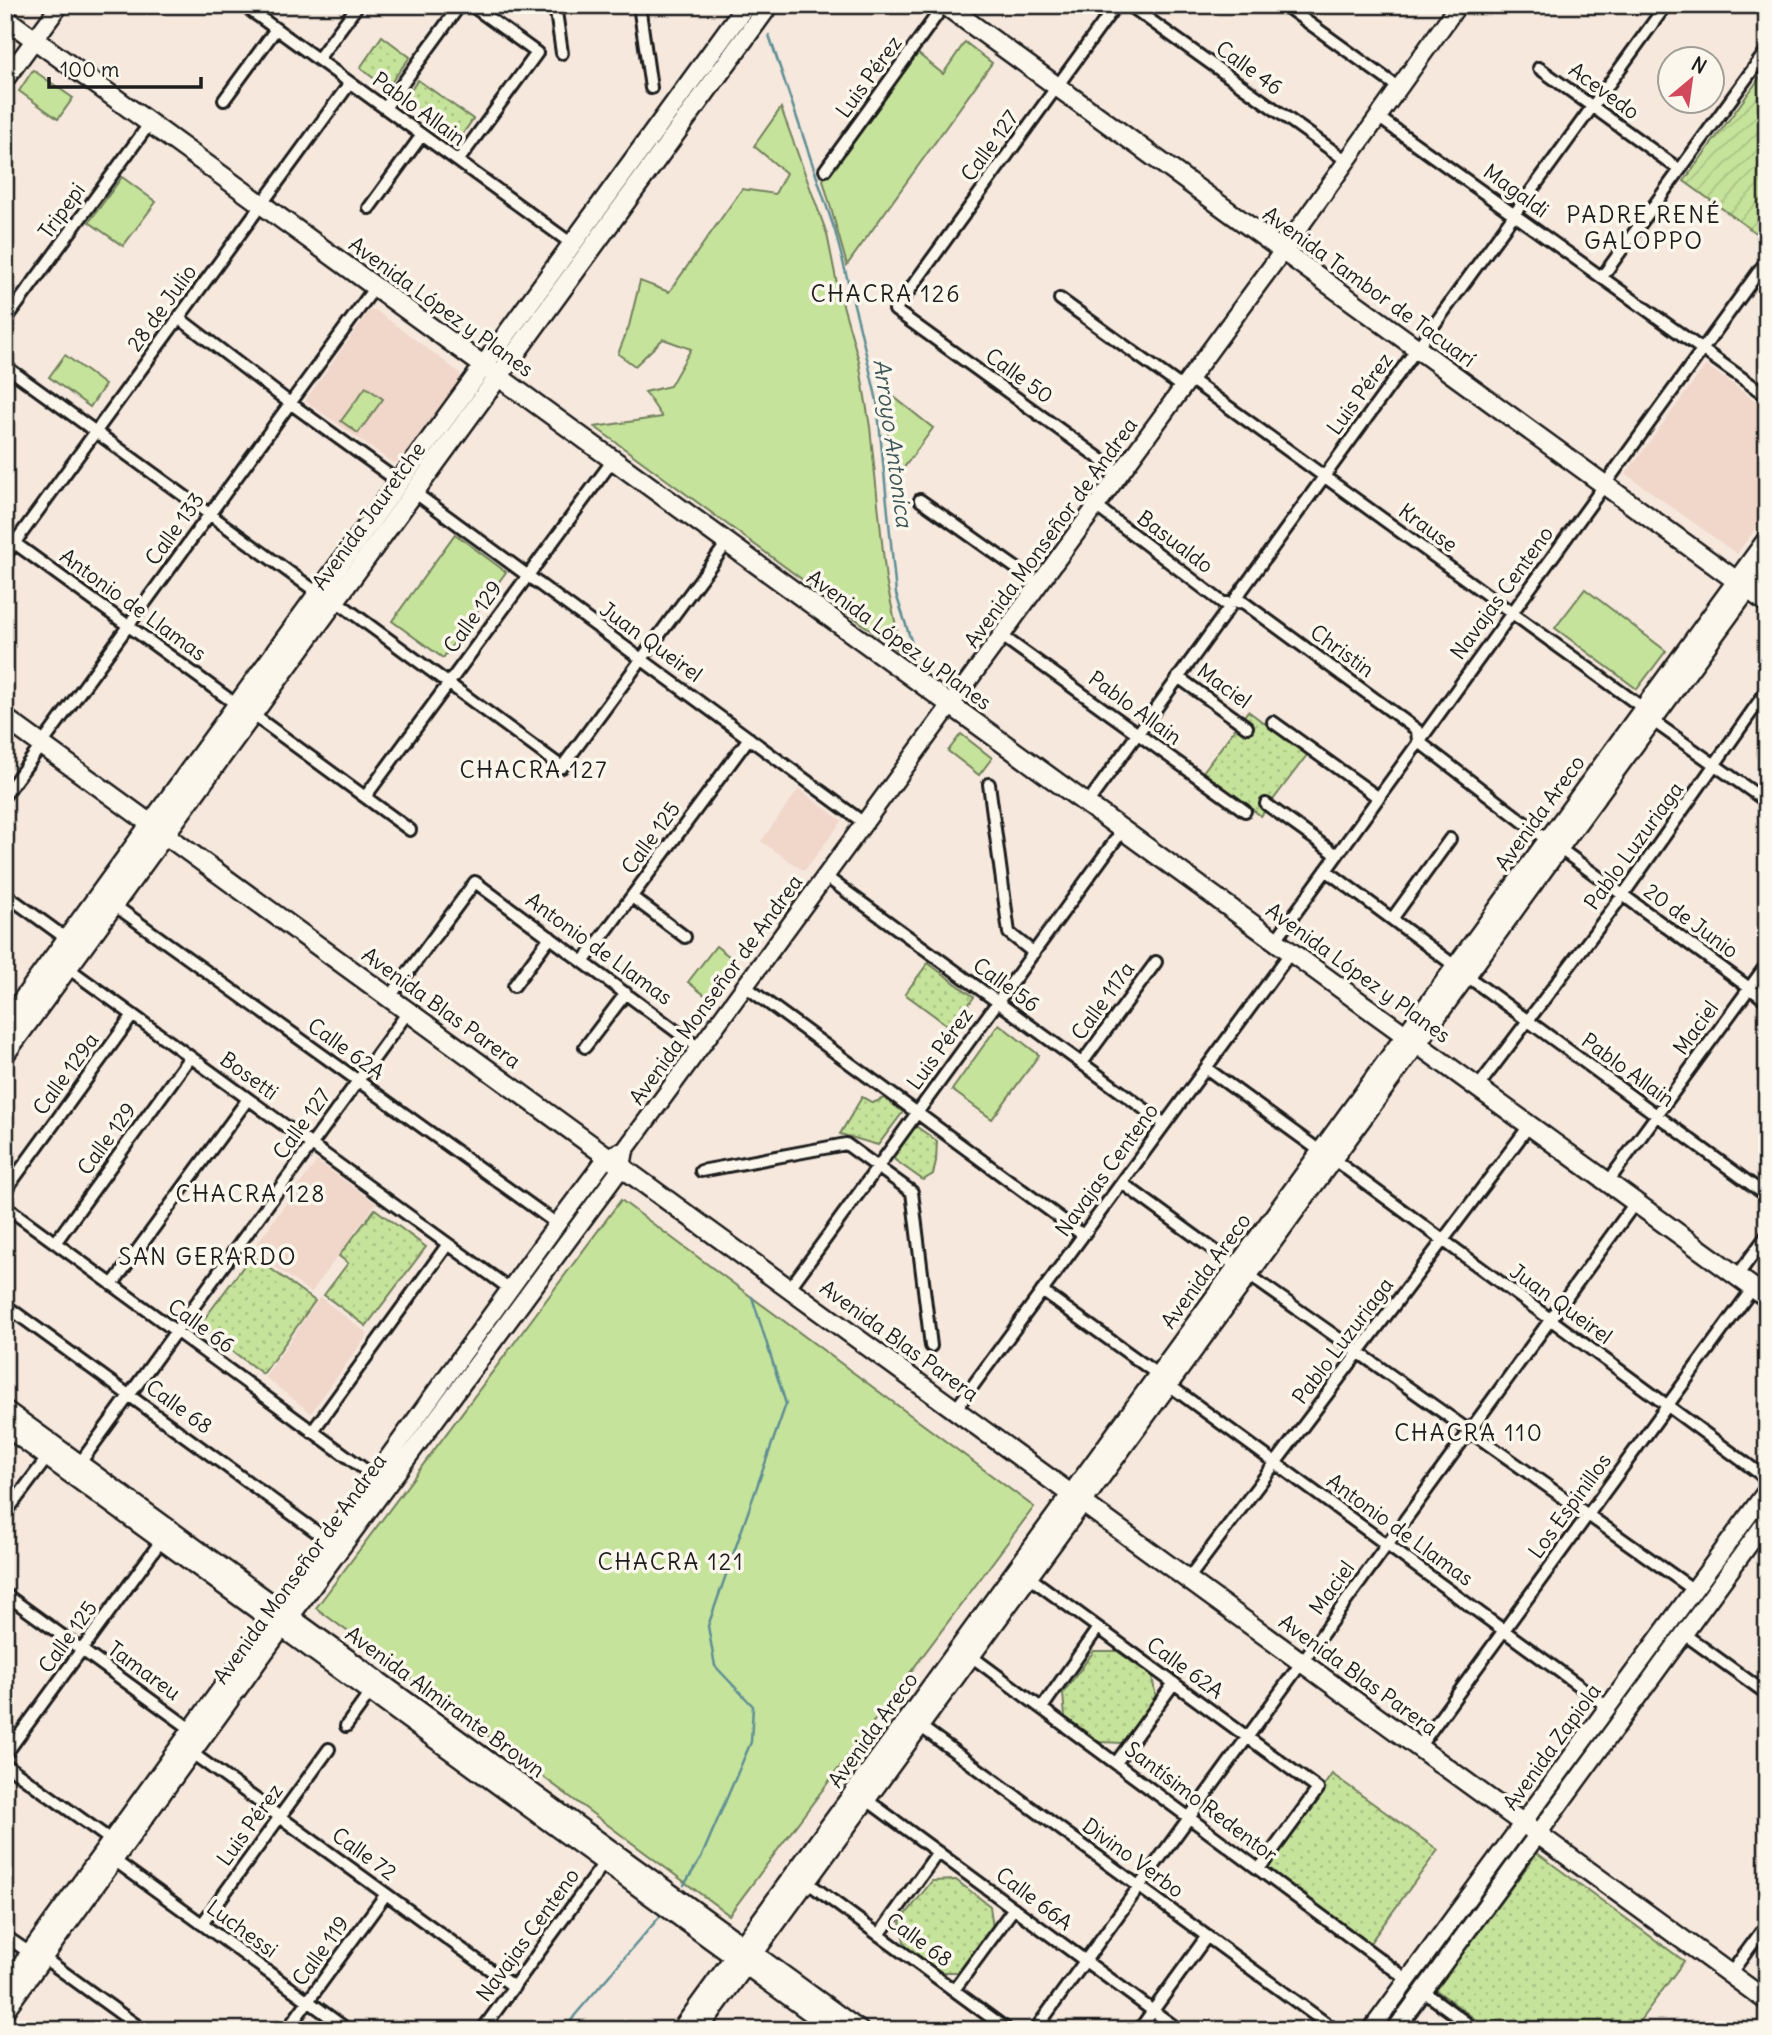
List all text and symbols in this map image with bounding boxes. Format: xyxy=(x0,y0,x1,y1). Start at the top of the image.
street label: Luis Pérez xyxy=(830,30,907,123)
street label: Calle 46 xyxy=(1211,34,1288,101)
scale bar xyxy=(49,46,201,90)
north arrow xyxy=(1656,46,1726,116)
text: N xyxy=(1688,51,1711,79)
text: 100 m xyxy=(60,56,119,83)
street label: Acevedo xyxy=(1564,56,1645,125)
street label: Pablo Allain xyxy=(367,66,471,152)
street label: Calle 127 xyxy=(955,105,1024,187)
street label: Magaldi xyxy=(1478,158,1554,223)
street label: Tripepi xyxy=(32,177,91,244)
street label: Avenida Tambor de Tacuarí xyxy=(1258,200,1481,373)
district label: PADRE RENÉ GALOPPO xyxy=(1566,200,1722,255)
street label: Avenida López y Planes xyxy=(344,231,539,383)
street label: 28 de Julio xyxy=(121,259,202,357)
district label: CHACRA 126 xyxy=(810,279,962,308)
street label: Calle 50 xyxy=(980,342,1058,409)
street label: Luis Pérez xyxy=(1321,347,1398,440)
water label: Arroyo Antonica xyxy=(867,357,920,531)
street label: Avenida Monseñor de Andrea xyxy=(958,412,1143,653)
street label: Avenida Jauretche xyxy=(306,436,431,595)
street label: Calle 133 xyxy=(139,487,210,570)
street label: Krause xyxy=(1394,497,1463,558)
street label: Basualdo xyxy=(1132,504,1219,579)
street label: Navajas Centeno xyxy=(1444,521,1559,665)
street label: Antonio de Llamas xyxy=(55,542,212,667)
street label: Avenida López y Planes xyxy=(802,564,997,716)
street label: Calle 129 xyxy=(437,575,508,658)
street label: Juan Queirel xyxy=(595,595,708,688)
street label: Christin xyxy=(1305,618,1380,683)
street label: Maciel xyxy=(1192,657,1257,714)
street label: Pablo Allain xyxy=(1083,665,1187,751)
street label: Avenida Areco xyxy=(1489,750,1591,876)
district label: CHACRA 127 xyxy=(459,755,609,784)
street label: Pablo Luzuriaga xyxy=(1578,776,1689,915)
street label: Calle 125 xyxy=(615,796,686,879)
street label: Avenida Monseñor de Andrea xyxy=(623,869,808,1110)
street label: 20 de Junio xyxy=(1639,877,1744,964)
street label: Antonio de Llamas xyxy=(521,886,678,1011)
street label: Avenida López y Planes xyxy=(1261,897,1456,1049)
street label: Avenida Blas Parera xyxy=(357,941,526,1074)
street label: Calle 56 xyxy=(968,951,1045,1018)
street label: Calle 117a xyxy=(1065,956,1140,1045)
street label: Maciel xyxy=(1667,995,1724,1060)
street label: Luis Pérez xyxy=(901,1002,978,1095)
street label: Calle 62A xyxy=(303,1012,390,1086)
street label: Calle 129a xyxy=(27,1027,105,1120)
street label: Pablo Allain xyxy=(1576,1027,1680,1113)
street label: Bosetti xyxy=(215,1045,284,1106)
street label: Calle 127 xyxy=(267,1083,336,1165)
street label: Calle 129 xyxy=(71,1097,142,1180)
street label: Navajas Centeno xyxy=(1049,1098,1164,1242)
district label: CHACRA 128 xyxy=(175,1179,327,1208)
street label: Avenida Areco xyxy=(1155,1208,1257,1334)
district label: SAN GERARDO xyxy=(118,1242,298,1271)
street label: Juan Queirel xyxy=(1505,1257,1618,1350)
street label: Pablo Luzuriaga xyxy=(1286,1272,1399,1409)
street label: Avenida Blas Parera xyxy=(815,1274,984,1407)
street label: Calle 66 xyxy=(163,1292,240,1359)
street label: Calle 68 xyxy=(141,1373,218,1440)
district label: CHACRA 110 xyxy=(1394,1418,1544,1447)
street label: Avenida Monseñor de Andrea xyxy=(207,1448,392,1689)
street label: Los Espinillos xyxy=(1522,1448,1617,1564)
street label: Antonio de Llamas xyxy=(1322,1467,1479,1592)
district label: CHACRA 121 xyxy=(597,1547,745,1576)
street label: Maciel xyxy=(1303,1555,1360,1620)
street label: Calle 125 xyxy=(32,1595,103,1678)
street label: Avenida Blas Parera xyxy=(1274,1608,1443,1741)
street label: Avenida Almirante Brown xyxy=(340,1620,550,1783)
street label: Calle 62A xyxy=(1142,1631,1229,1705)
street label: Tamareu xyxy=(103,1635,186,1706)
street label: Avenida Areco xyxy=(822,1667,924,1793)
street label: Avenida Zapiola xyxy=(1497,1678,1607,1815)
street label: Santísimo Redentor xyxy=(1120,1735,1283,1868)
street label: Luis Pérez xyxy=(211,1778,288,1871)
street label: Divino Verbo xyxy=(1077,1812,1189,1903)
street label: Calle 72 xyxy=(327,1821,402,1886)
street label: Calle 66A xyxy=(991,1861,1078,1936)
street label: Navajas Centeno xyxy=(470,1863,585,2007)
street label: Luchessi xyxy=(201,1894,283,1963)
street label: Calle 68 xyxy=(881,1906,958,1973)
street label: Calle 119 xyxy=(286,1910,355,1991)

